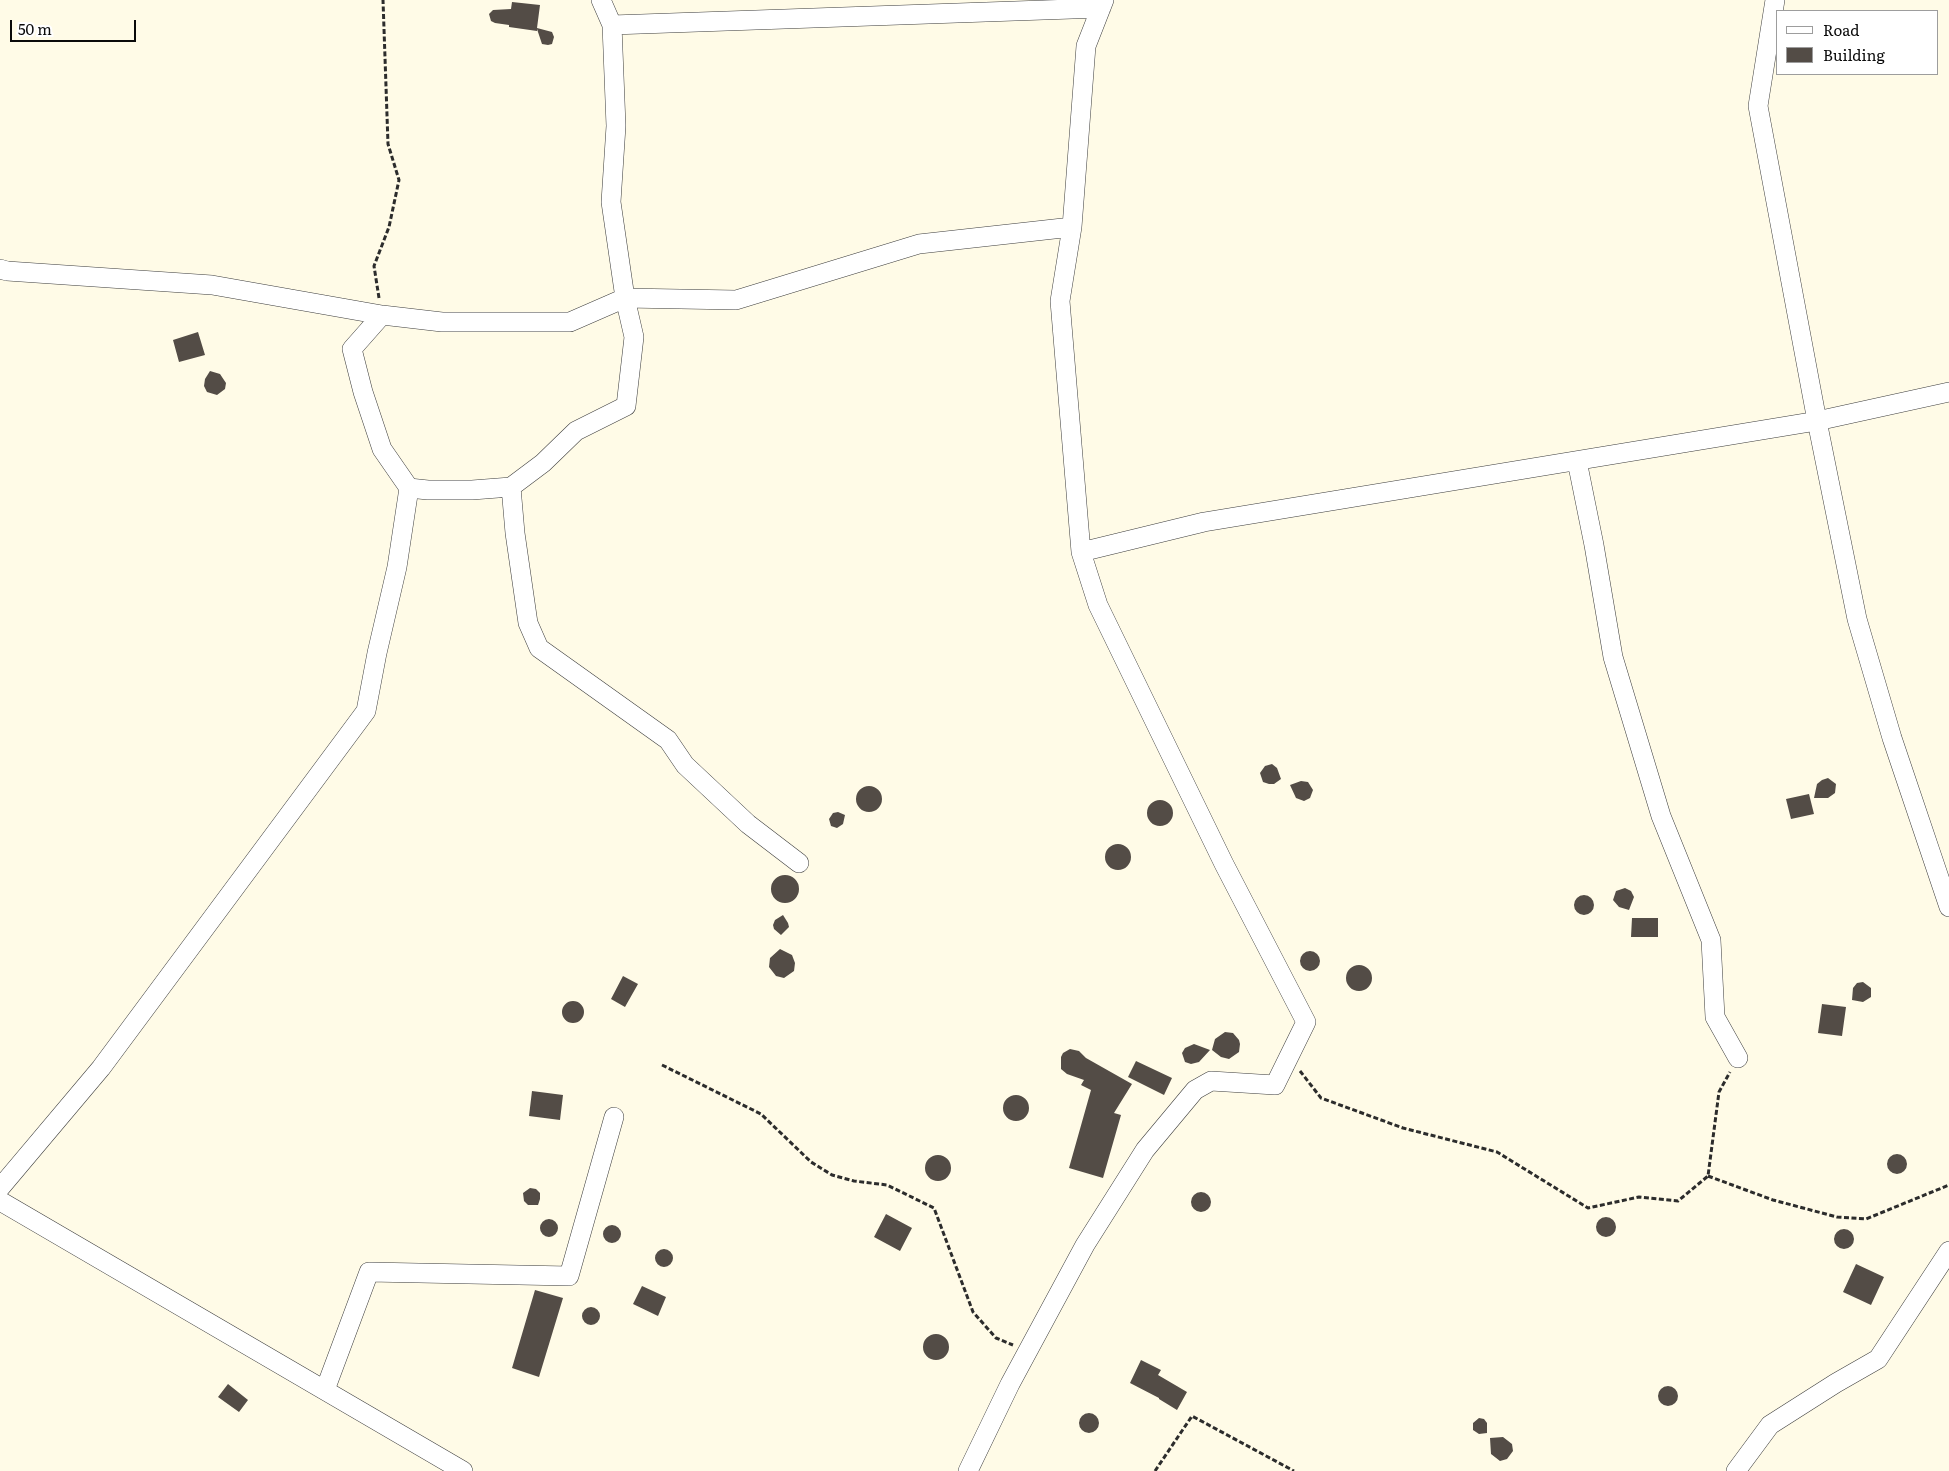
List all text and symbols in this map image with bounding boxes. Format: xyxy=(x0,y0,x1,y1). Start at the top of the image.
scale bar xyxy=(12,10,139,42)
legend xyxy=(1776,10,1939,75)
text: 50 m xyxy=(18,17,52,40)
text: Road xyxy=(1823,18,1859,41)
text: Building xyxy=(1823,43,1885,66)

